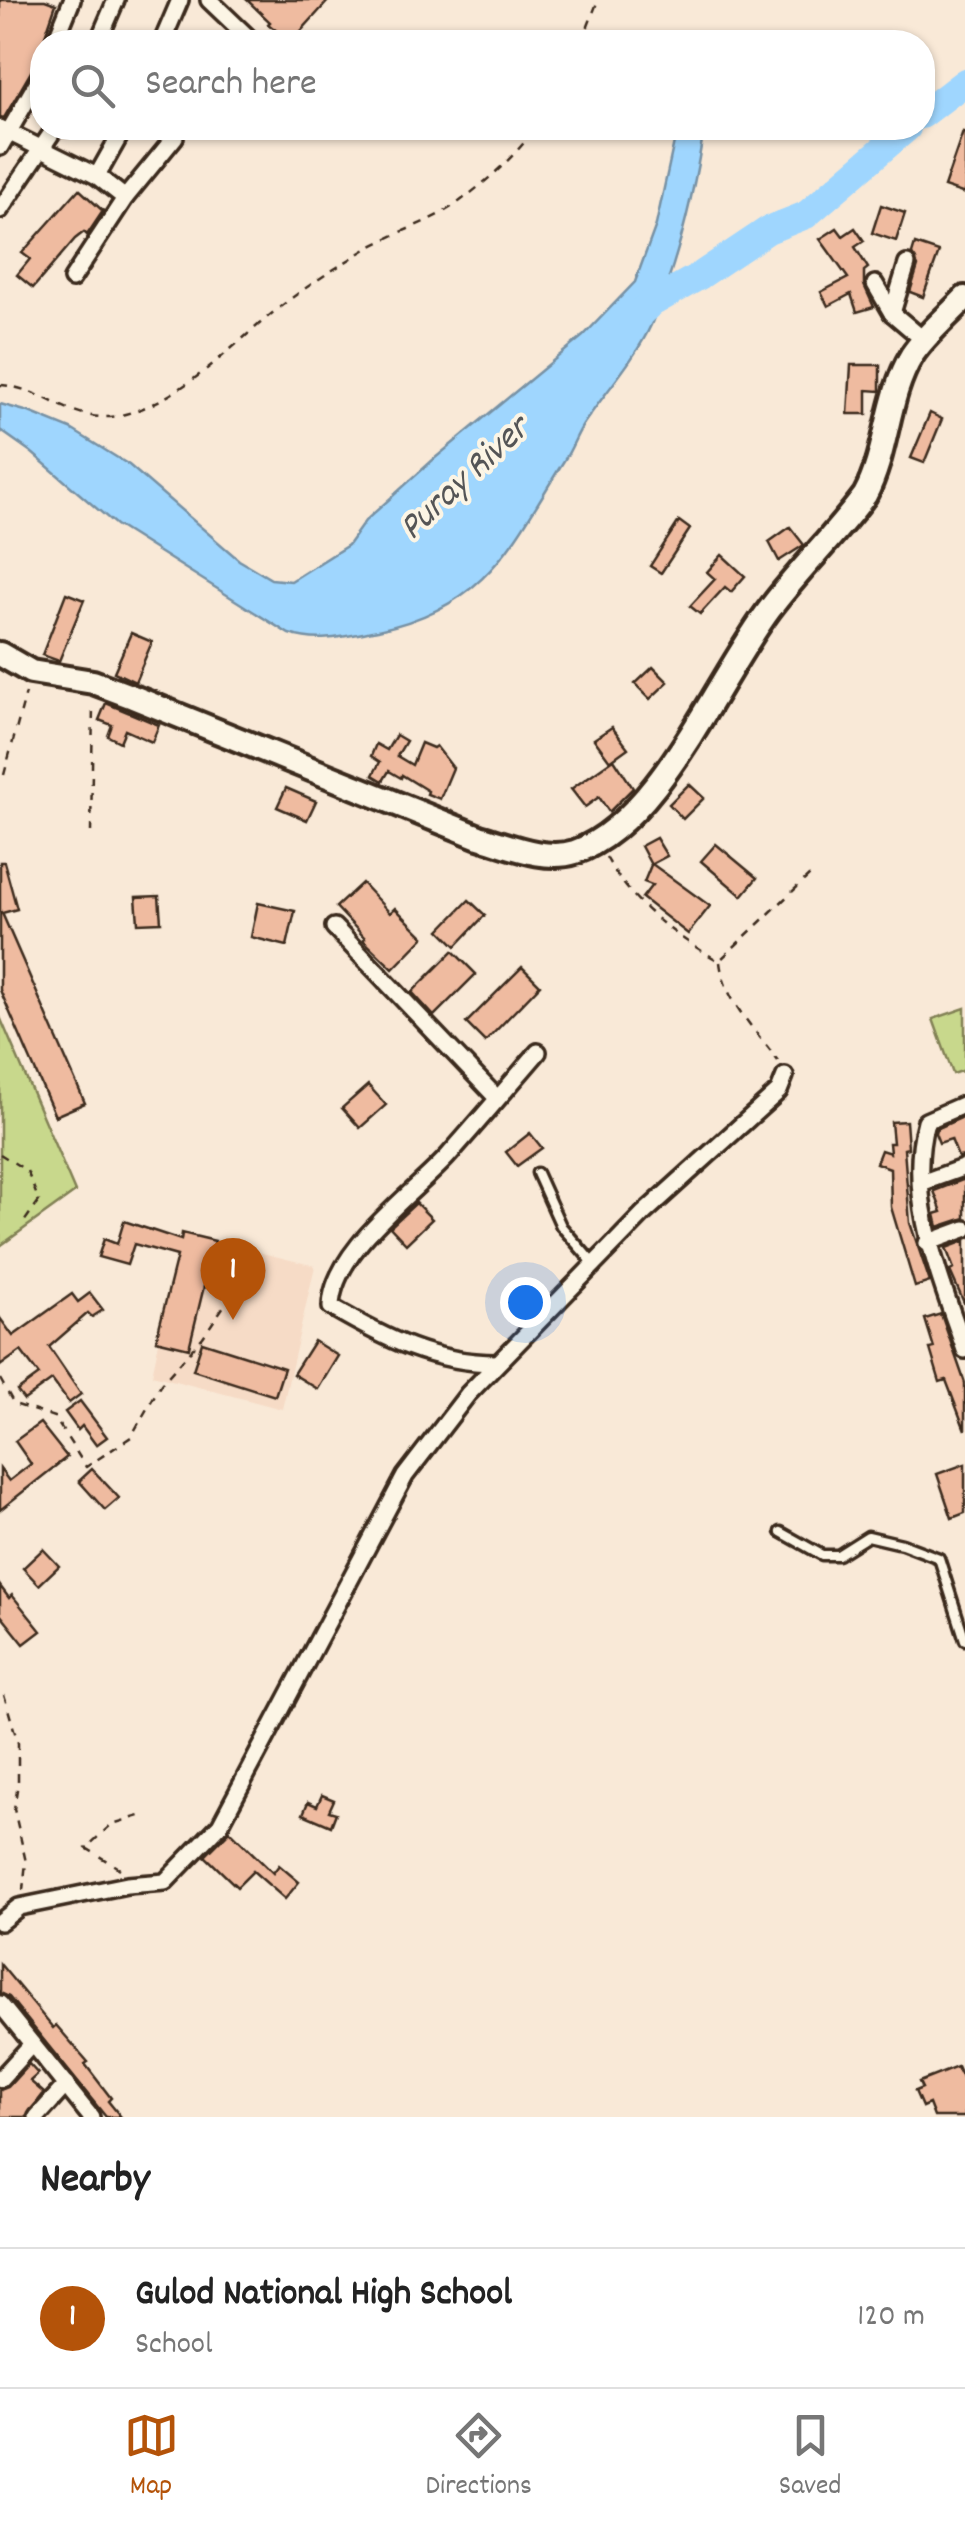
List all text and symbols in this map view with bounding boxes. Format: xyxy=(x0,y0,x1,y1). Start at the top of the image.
search box xyxy=(30,30,935,140)
icon: search xyxy=(65,58,120,113)
text: Search here xyxy=(145,58,317,113)
water label: Puray River xyxy=(388,402,547,555)
pin: 1 xyxy=(200,1238,266,1320)
your location xyxy=(500,1277,551,1328)
text: Nearby xyxy=(40,2152,150,2212)
text: Gulod National High School xyxy=(135,2268,512,2323)
text: 1 xyxy=(69,2295,76,2341)
text: 120 m xyxy=(857,2295,925,2341)
text: School xyxy=(135,2323,213,2369)
tab: Map xyxy=(124,2408,179,2508)
tab: Directions xyxy=(426,2408,532,2508)
tab: Saved xyxy=(779,2408,841,2508)

